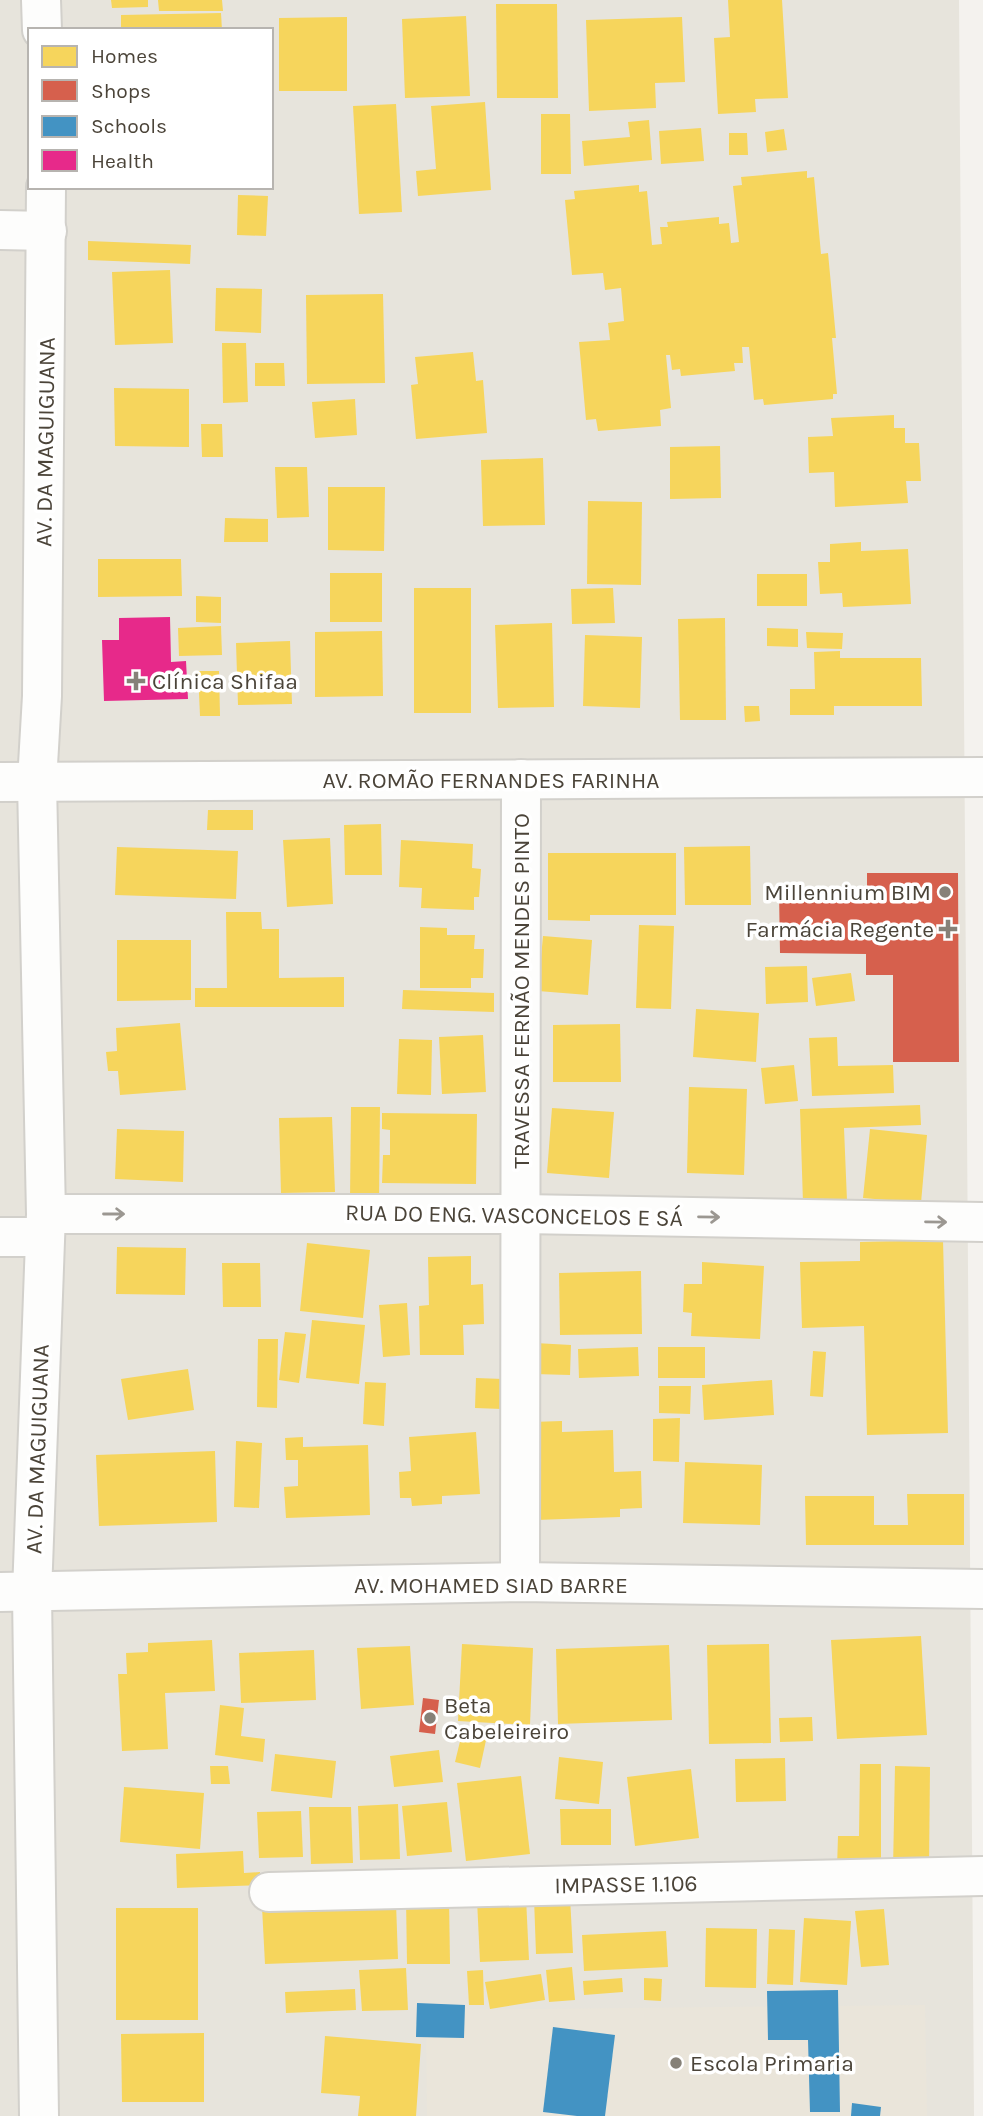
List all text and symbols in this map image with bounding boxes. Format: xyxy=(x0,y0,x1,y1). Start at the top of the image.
legend xyxy=(28,28,273,189)
text: Homes xyxy=(91,44,158,68)
text: Shops xyxy=(91,79,151,103)
text: Schools xyxy=(91,114,167,138)
text: Health xyxy=(91,149,154,173)
street label: AV. DA MAGUIGUANA xyxy=(30,337,61,547)
place label: Clínica Shifaa xyxy=(152,668,298,695)
marker: Clínica Shifaa xyxy=(126,671,146,691)
street label: AV. ROMÃO FERNANDES FARINHA xyxy=(322,767,660,794)
street label: TRAVESSA FERNÃO MENDES PINTO xyxy=(508,813,535,1169)
place label: Millennium BIM xyxy=(764,879,931,906)
marker: Millennium BIM xyxy=(937,884,953,900)
place label: Farmácia Regente xyxy=(745,916,934,943)
marker: Farmácia Regente xyxy=(940,921,956,937)
street label: RUA DO ENG. VASCONCELOS E SÁ xyxy=(345,1199,683,1232)
one-way arrow xyxy=(102,1207,125,1221)
one-way arrow xyxy=(697,1211,720,1224)
one-way arrow xyxy=(925,1215,948,1228)
street label: AV. DA MAGUIGUANA xyxy=(20,1344,55,1554)
street label: AV. MOHAMED SIAD BARRE xyxy=(354,1572,628,1599)
place label: Beta Cabeleireiro xyxy=(444,1692,569,1745)
marker: Beta Cabeleireiro xyxy=(422,1710,438,1726)
street label: IMPASSE 1.106 xyxy=(554,1870,698,1899)
place label: Escola Primaria xyxy=(690,2050,854,2077)
marker: Escola Primaria xyxy=(668,2055,684,2071)

